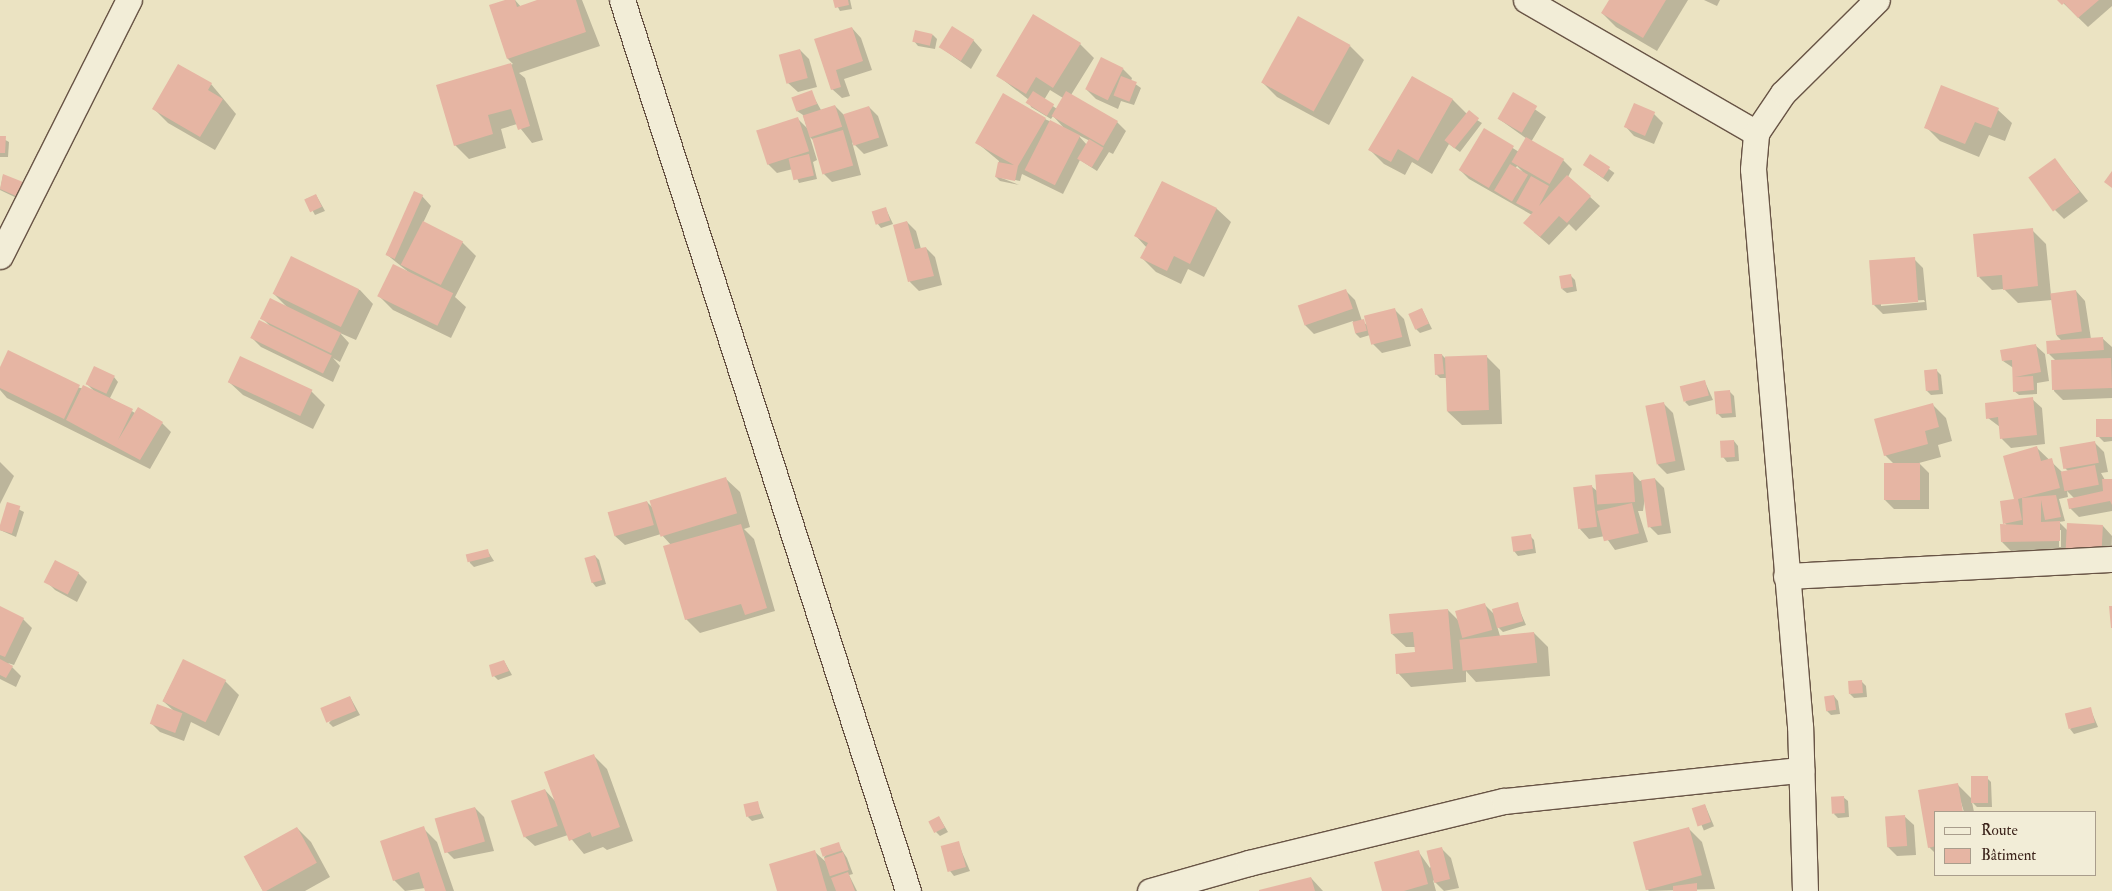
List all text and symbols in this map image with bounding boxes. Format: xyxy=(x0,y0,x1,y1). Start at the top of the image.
legend xyxy=(1934,811,2097,876)
text: Route xyxy=(1981,821,2018,840)
text: Bâtiment xyxy=(1981,846,2036,865)

